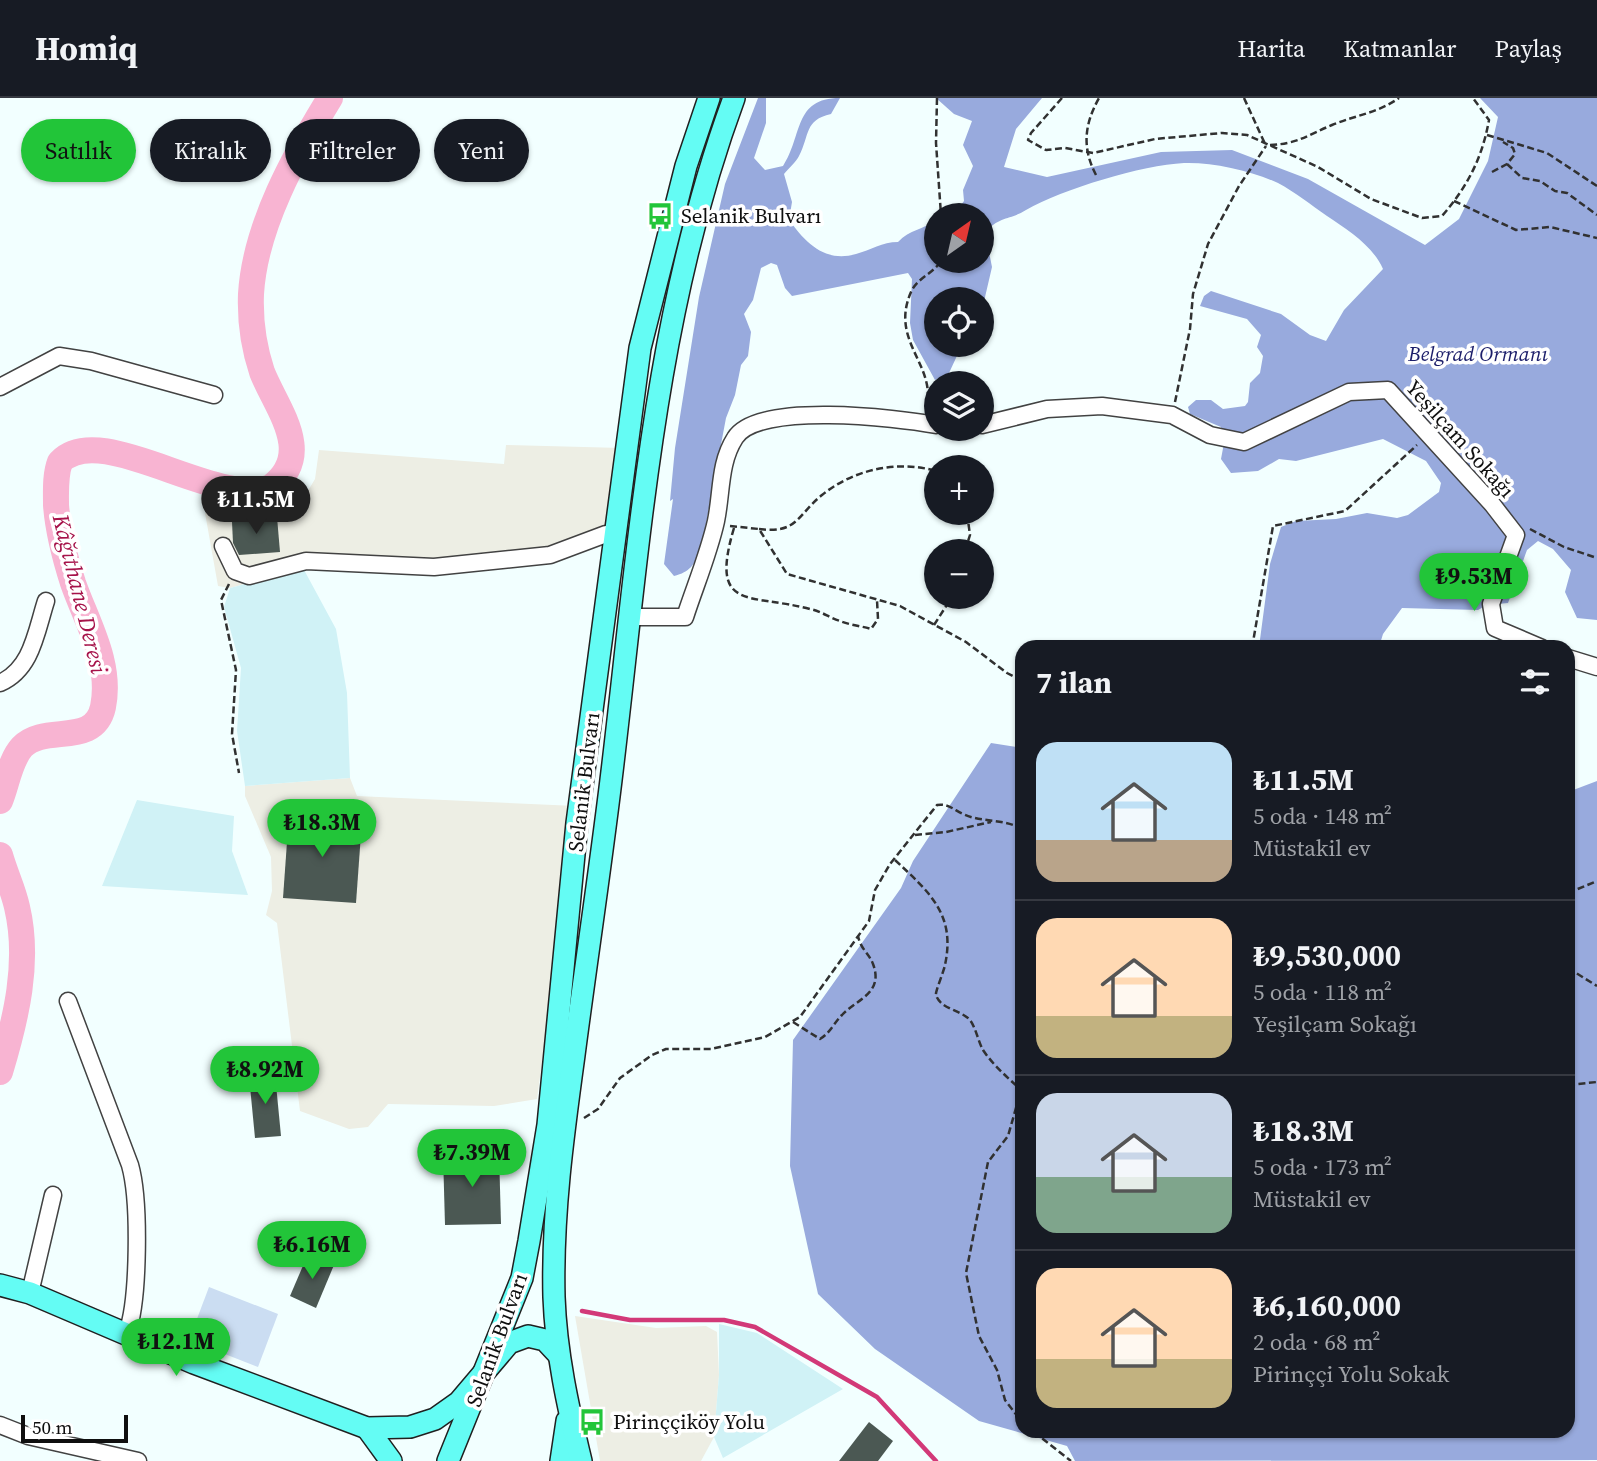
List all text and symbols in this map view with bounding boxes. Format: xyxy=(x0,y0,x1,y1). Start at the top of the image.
text: Homiq xyxy=(35,26,138,71)
text: Harita xyxy=(1237,32,1305,65)
text: Katmanlar xyxy=(1343,32,1457,65)
text: Paylaş xyxy=(1495,32,1562,65)
chip: Satılık xyxy=(21,119,136,182)
chip: Kiralık xyxy=(150,119,271,182)
chip: Filtreler xyxy=(285,119,420,182)
chip: Yeni xyxy=(434,119,529,182)
bus stop icon: Selanik Bulvarı xyxy=(645,201,675,231)
place label: Selanik Bulvarı xyxy=(681,201,821,230)
north arrow xyxy=(924,203,994,273)
map controls xyxy=(924,203,994,609)
button: locate xyxy=(924,287,994,357)
park label: Belgrad Ormanı xyxy=(1407,339,1549,368)
button: layers xyxy=(924,371,994,441)
street label: Yeşilçam Sokağı xyxy=(1400,373,1521,504)
button: + xyxy=(924,455,994,525)
pin: ₺11.5M xyxy=(199,476,313,536)
text: ₺11.5M xyxy=(217,483,295,515)
water label: Kâğıthane Deresi xyxy=(44,510,115,677)
button: − xyxy=(924,539,994,609)
pin: ₺9.53M xyxy=(1417,554,1531,613)
text: ₺9.53M xyxy=(1435,560,1513,592)
text: 7 ilan xyxy=(1036,662,1112,703)
icon: filters xyxy=(1516,663,1554,701)
street label: Selanik Bulvarı xyxy=(561,711,606,853)
text: ₺11.5M xyxy=(1253,759,1354,800)
icon: home xyxy=(1092,770,1176,854)
pin: ₺18.3M xyxy=(265,800,379,859)
text: 5 oda · 148 m² xyxy=(1253,800,1392,832)
text: ₺18.3M xyxy=(283,806,361,838)
text: Müstakil ev xyxy=(1253,832,1371,864)
text: ₺9,530,000 xyxy=(1253,935,1401,976)
icon: home xyxy=(1092,946,1176,1030)
text: 5 oda · 118 m² xyxy=(1253,976,1392,1008)
text: Yeşilçam Sokağı xyxy=(1253,1008,1417,1040)
pin: ₺8.92M xyxy=(208,1046,322,1106)
text: ₺8.92M xyxy=(226,1053,304,1085)
text: ₺18.3M xyxy=(1253,1110,1354,1151)
icon: home xyxy=(1092,1121,1176,1205)
pin: ₺7.39M xyxy=(415,1130,529,1189)
text: ₺7.39M xyxy=(433,1136,511,1168)
text: 5 oda · 173 m² xyxy=(1253,1151,1392,1183)
text: Müstakil ev xyxy=(1253,1183,1371,1215)
pin: ₺6.16M xyxy=(255,1222,369,1281)
text: ₺6.16M xyxy=(273,1228,351,1260)
street label: Selanik Bulvarı xyxy=(459,1269,534,1411)
text: ₺6,160,000 xyxy=(1253,1285,1401,1326)
icon: home xyxy=(1092,1296,1176,1380)
pin: ₺12.1M xyxy=(119,1318,233,1378)
text: ₺12.1M xyxy=(137,1325,215,1357)
text: 2 oda · 68 m² xyxy=(1253,1326,1381,1358)
text: Pirinççi Yolu Sokak xyxy=(1253,1358,1449,1390)
bus stop icon: Pirinççiköy Yolu xyxy=(577,1407,607,1437)
place label: Pirinççiköy Yolu xyxy=(613,1407,765,1436)
scale bar xyxy=(21,1412,128,1444)
text: 50 m xyxy=(32,1414,73,1440)

